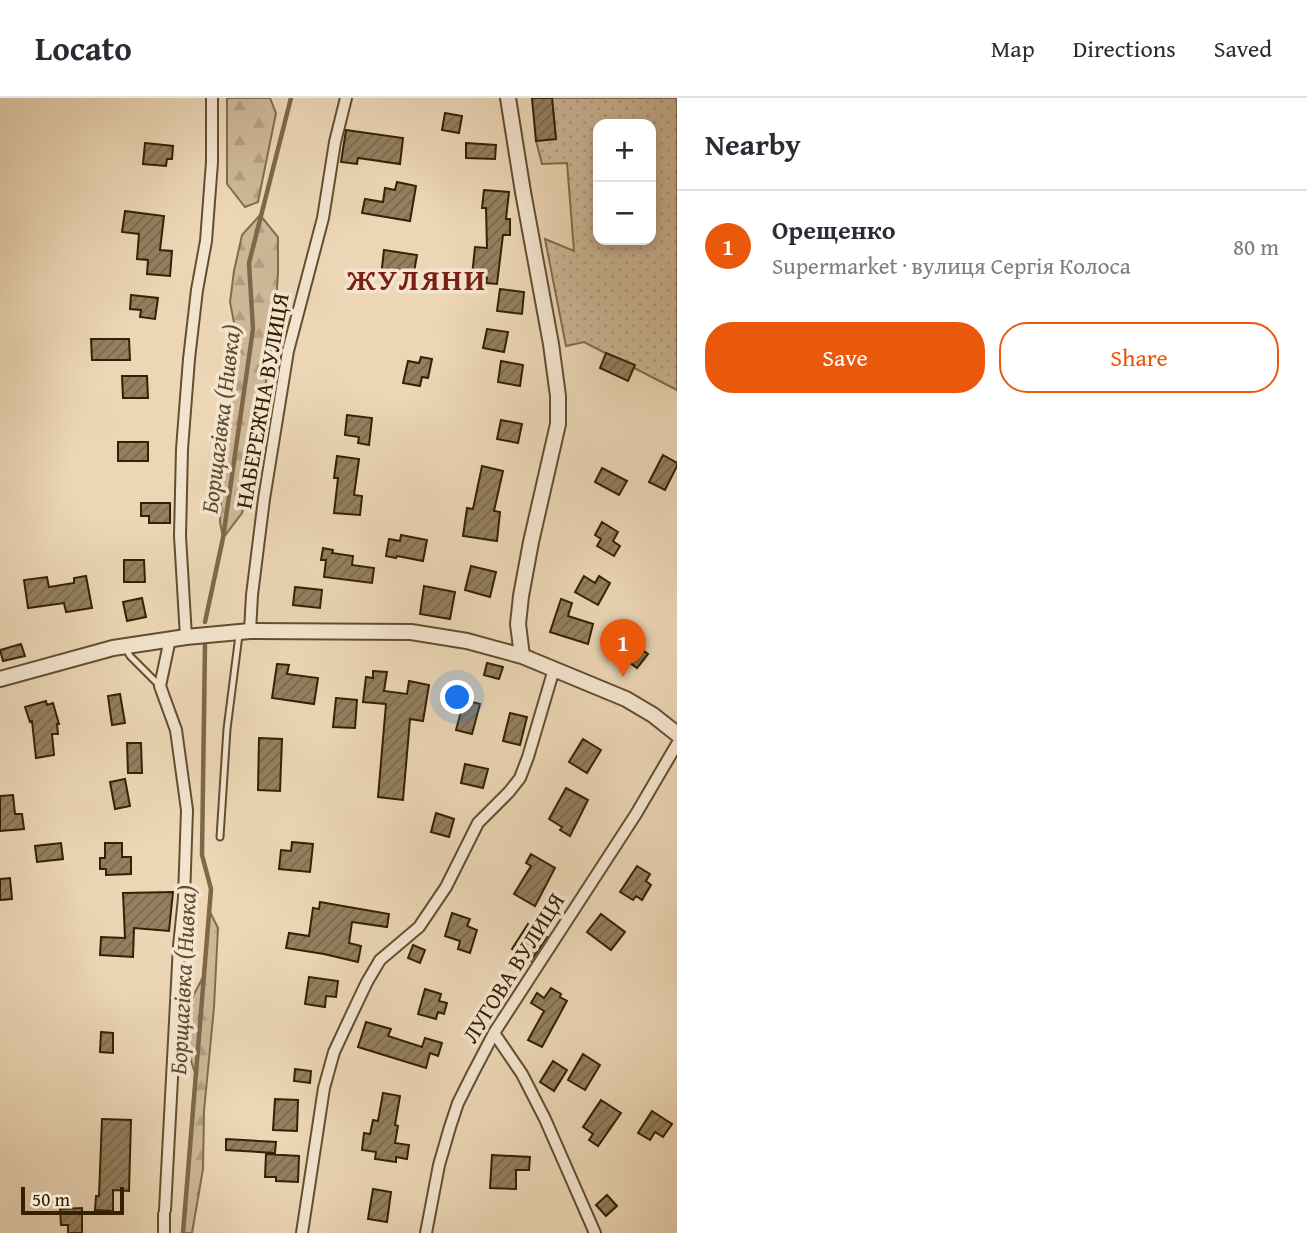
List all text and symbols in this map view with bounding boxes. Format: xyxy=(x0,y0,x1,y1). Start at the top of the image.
text: Locato xyxy=(35,24,132,72)
text: Map xyxy=(991,31,1035,66)
text: Directions xyxy=(1073,31,1176,66)
text: Saved xyxy=(1214,31,1272,66)
map controls xyxy=(593,119,656,245)
button: + xyxy=(593,119,656,182)
text: Nearby xyxy=(705,122,801,166)
button: − xyxy=(593,182,656,245)
text: Орещенко xyxy=(772,210,896,249)
text: 1 xyxy=(722,230,734,263)
text: 80 m xyxy=(1233,230,1279,263)
text: Supermarket · вулиця Сергія Колоса xyxy=(772,249,1131,282)
district label: ЖУЛЯНИ xyxy=(346,257,487,301)
street label: НАБЕРЕЖНА ВУЛИЦЯ xyxy=(226,290,297,511)
button: Save xyxy=(705,322,985,393)
button: Share xyxy=(999,322,1279,393)
water label: Борщагівка (Нивка) xyxy=(192,323,249,515)
pin: 1 xyxy=(600,619,646,677)
your location xyxy=(440,680,474,714)
water label: Борщагівка (Нивка) xyxy=(160,884,205,1076)
street label: ЛУГОВА ВУЛИЦЯ xyxy=(453,886,572,1049)
scale bar xyxy=(21,1184,124,1216)
text: 50 m xyxy=(32,1185,70,1213)

